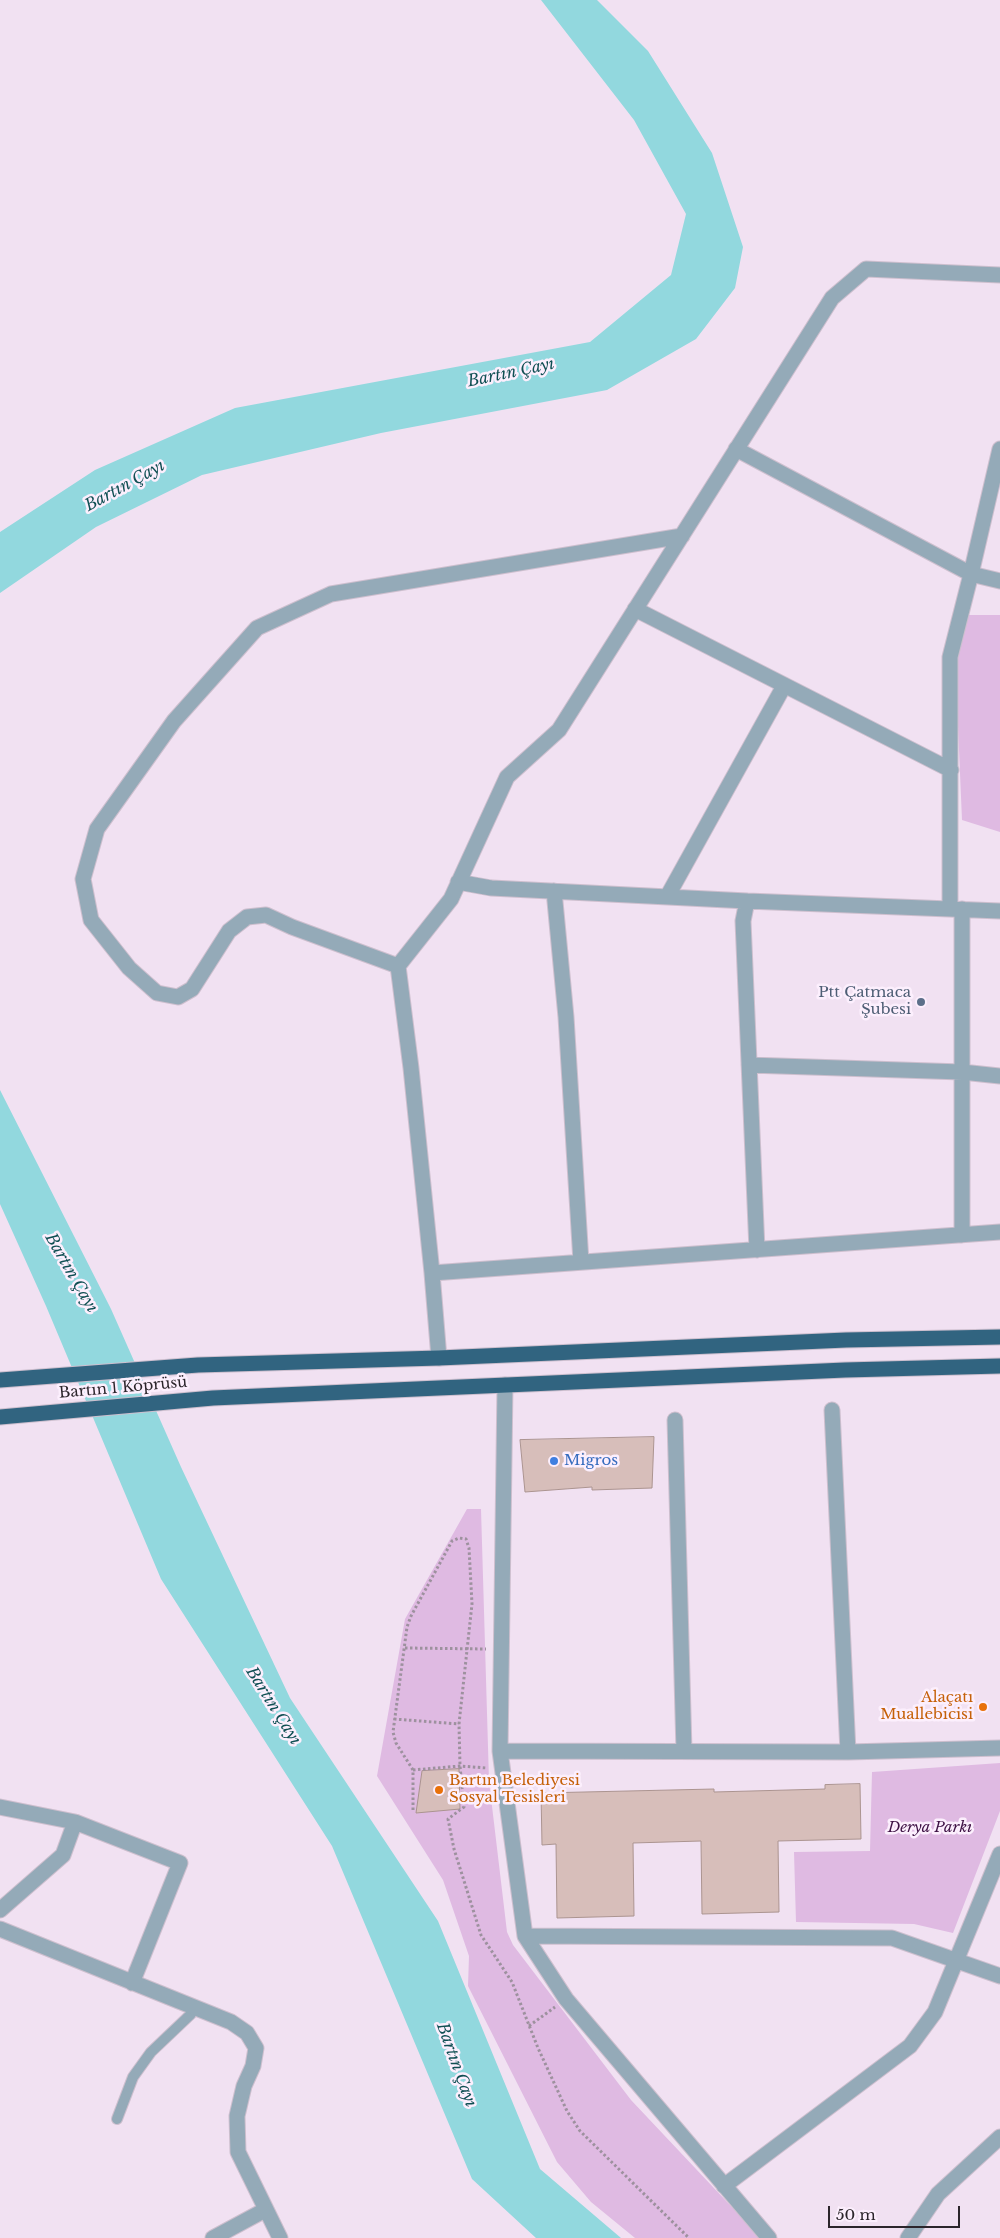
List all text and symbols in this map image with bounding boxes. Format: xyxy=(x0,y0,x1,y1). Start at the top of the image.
water label: Bartın Çayı xyxy=(466,354,556,392)
water label: Bartın Çayı xyxy=(82,456,168,516)
place label: Ptt Çatmaca Şubesi xyxy=(818,984,911,1019)
marker: Ptt Çatmaca Şubesi xyxy=(915,996,927,1008)
water label: Bartın Çayı xyxy=(41,1230,101,1316)
street label: Bartın 1 Köprüsü xyxy=(58,1373,188,1403)
place label: Migros xyxy=(564,1452,618,1470)
marker: Migros xyxy=(548,1455,560,1467)
water label: Bartın Çayı xyxy=(241,1663,305,1749)
place label: Alaçatı Muallebicisi xyxy=(880,1689,973,1724)
marker: Alaçatı Muallebicisi xyxy=(977,1701,989,1713)
place label: Bartın Belediyesi Sosyal Tesisleri xyxy=(449,1772,580,1807)
marker: Bartın Belediyesi Sosyal Tesisleri xyxy=(433,1784,445,1796)
park label: Derya Parkı xyxy=(888,1819,972,1837)
water label: Bartın Çayı xyxy=(432,2020,480,2110)
scale bar xyxy=(830,2196,962,2228)
text: 50 m xyxy=(836,2205,876,2224)

